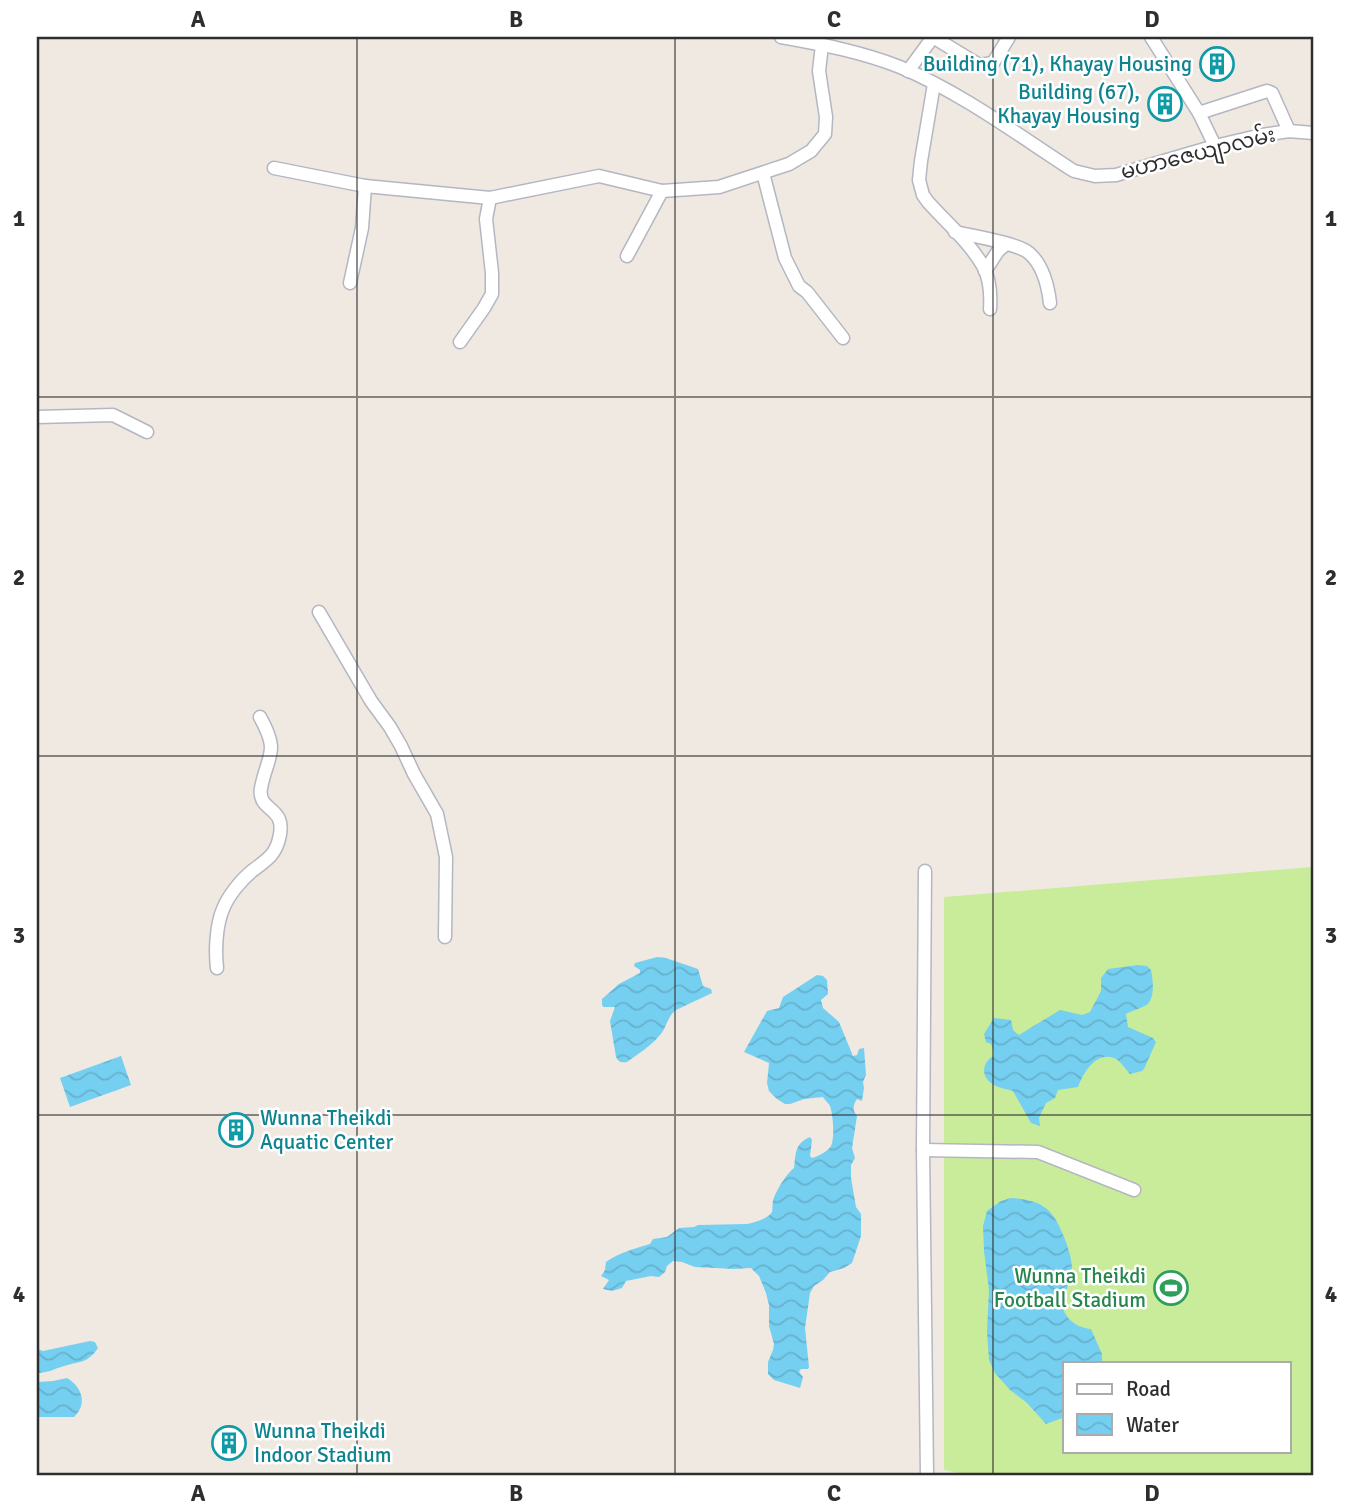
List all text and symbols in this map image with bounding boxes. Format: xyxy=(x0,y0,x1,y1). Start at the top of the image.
text: A xyxy=(191,5,206,34)
text: B xyxy=(509,5,523,34)
text: C xyxy=(827,5,841,34)
text: D xyxy=(1144,5,1160,34)
building icon: Building (71), Khayay Housing xyxy=(1198,45,1236,83)
place label: Building (71), Khayay Housing xyxy=(923,51,1192,77)
place label: Building (67), Khayay Housing xyxy=(997,79,1140,129)
building icon: Building (67), Khayay Housing xyxy=(1146,85,1184,123)
street label: မဟာဇေယျာလမ်း xyxy=(1117,118,1279,190)
text: 1 xyxy=(13,204,25,233)
text: 1 xyxy=(1325,204,1337,233)
text: 2 xyxy=(13,563,25,592)
text: 2 xyxy=(1325,563,1337,592)
text: 3 xyxy=(13,921,25,950)
text: 3 xyxy=(1325,921,1337,950)
place label: Wunna Theikdi Aquatic Center xyxy=(260,1105,394,1155)
building icon: Wunna Theikdi Aquatic Center xyxy=(217,1111,255,1149)
place label: Wunna Theikdi Football Stadium xyxy=(994,1263,1146,1313)
sports icon: Wunna Theikdi Football Stadium xyxy=(1152,1269,1190,1307)
text: 4 xyxy=(13,1280,25,1309)
text: 4 xyxy=(1325,1280,1337,1309)
legend xyxy=(1063,1362,1290,1452)
text: Road xyxy=(1126,1376,1171,1402)
text: Water xyxy=(1126,1412,1179,1438)
place label: Wunna Theikdi Indoor Stadium xyxy=(254,1418,392,1468)
building icon: Wunna Theikdi Indoor Stadium xyxy=(210,1424,248,1462)
text: A xyxy=(191,1479,206,1508)
text: B xyxy=(509,1479,523,1508)
text: C xyxy=(827,1479,841,1508)
text: D xyxy=(1144,1479,1160,1508)

